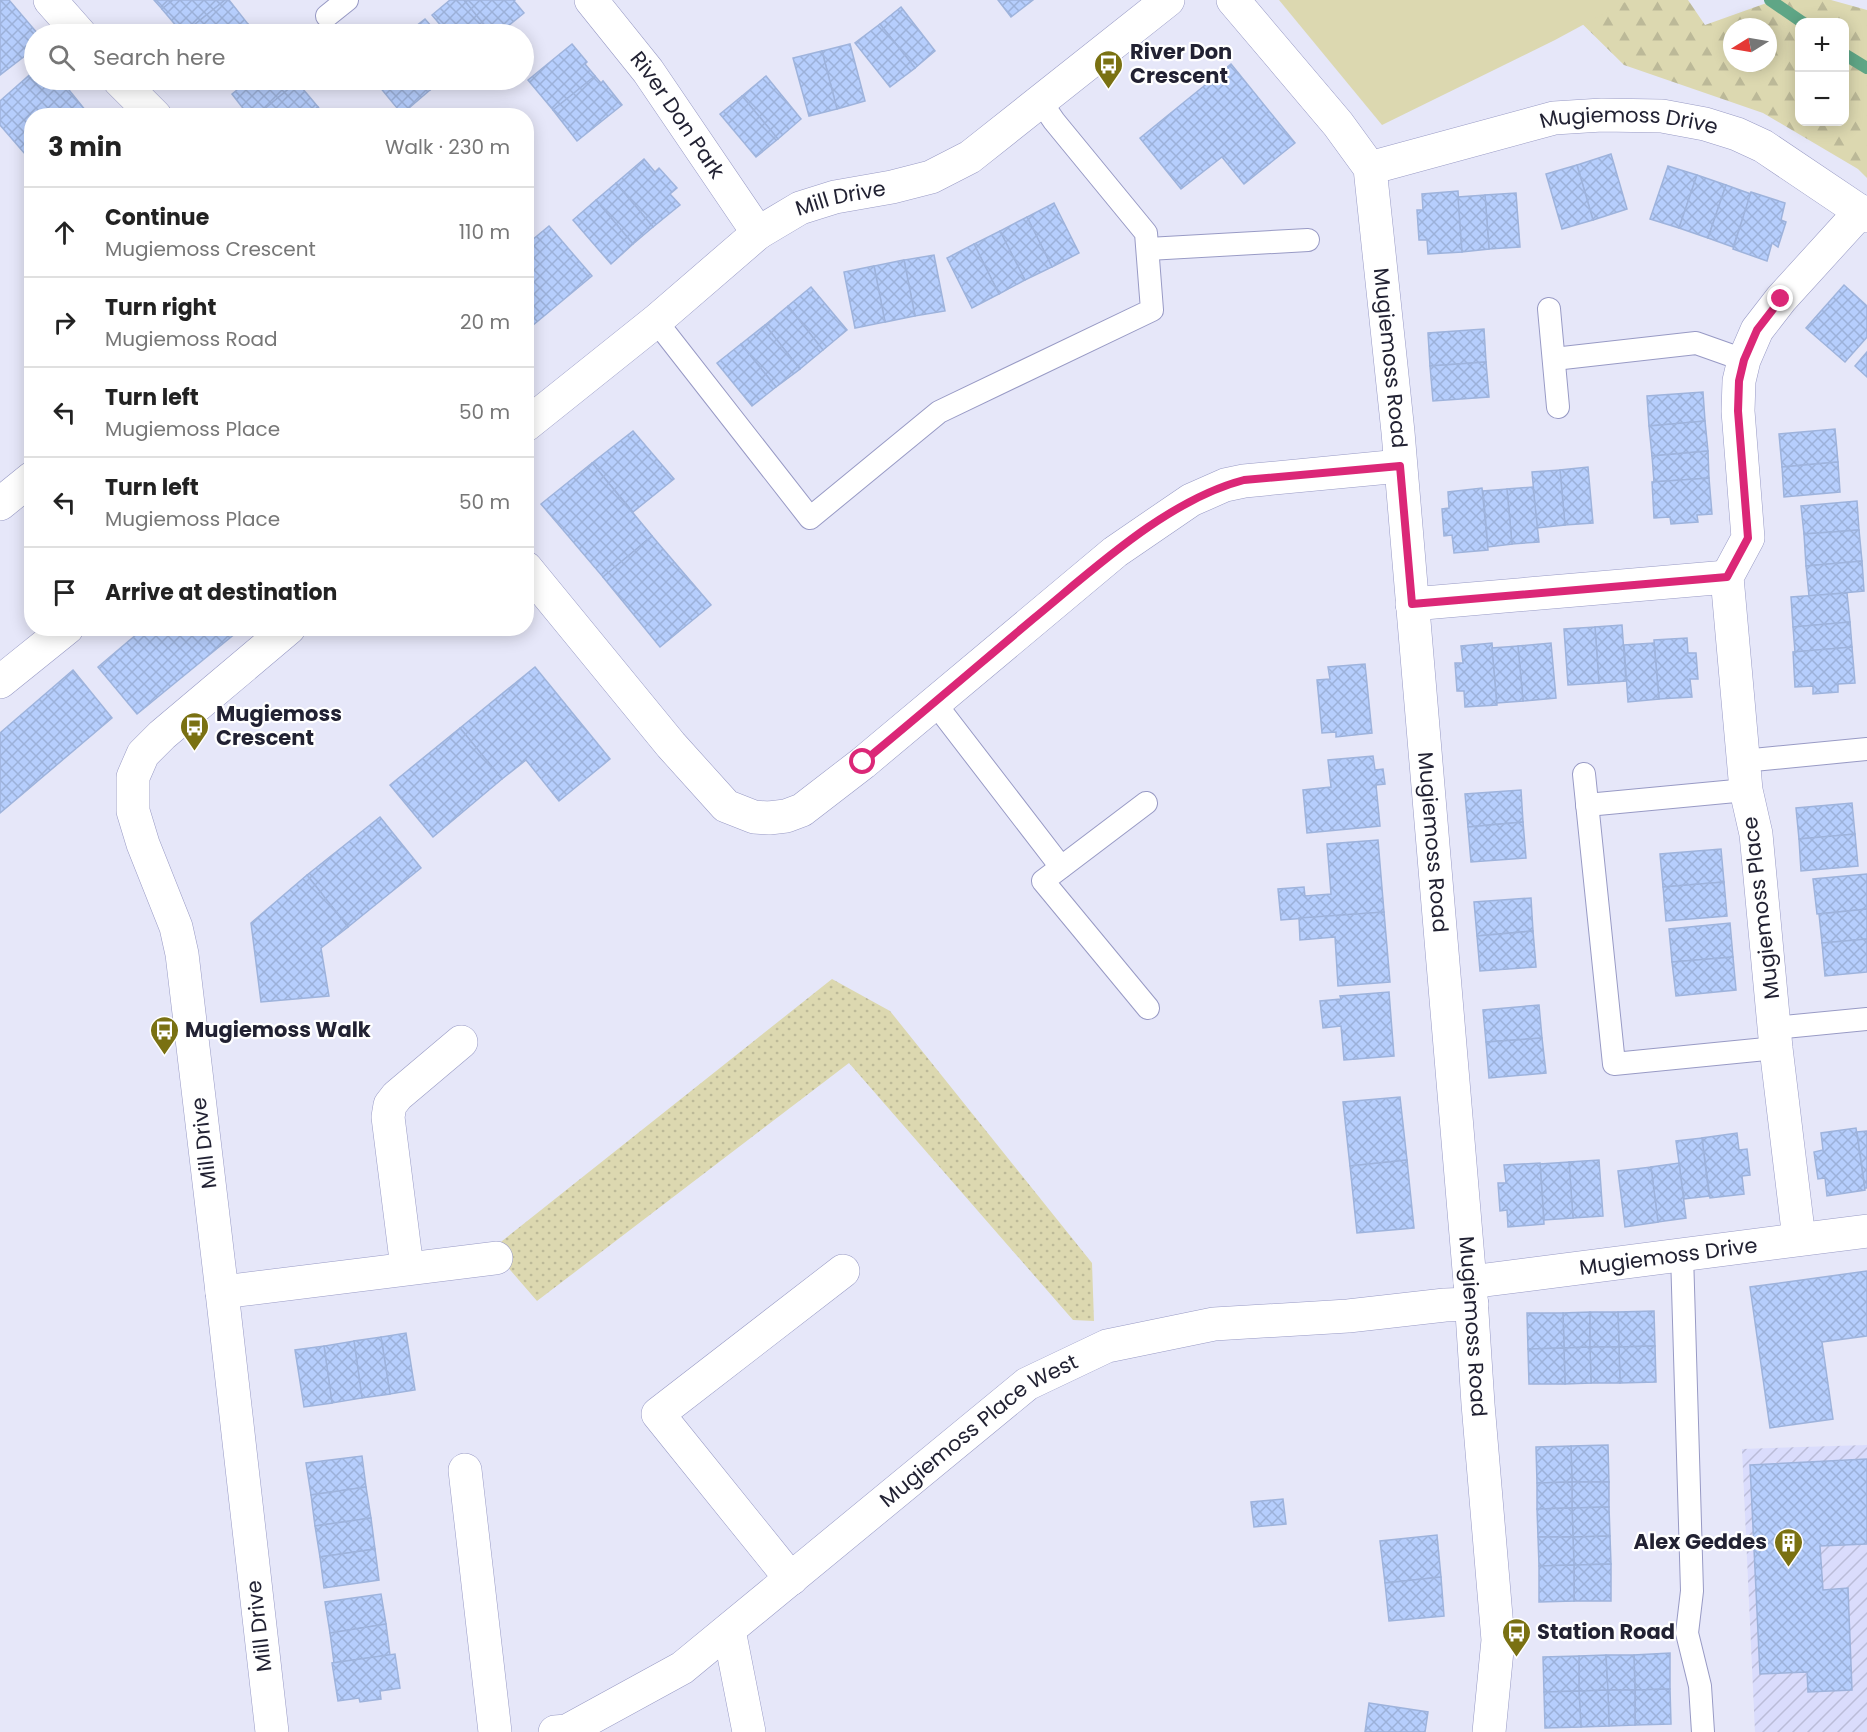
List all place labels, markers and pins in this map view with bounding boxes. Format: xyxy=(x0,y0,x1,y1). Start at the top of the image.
place label: River Don Crescent xyxy=(1130,37,1232,90)
bus stop icon: River Don Crescent xyxy=(1093,48,1125,90)
place label: Mugiemoss Crescent xyxy=(216,699,342,752)
bus stop icon: Mugiemoss Crescent xyxy=(179,710,211,752)
bus stop icon: Mugiemoss Walk xyxy=(148,1014,180,1056)
place label: Mugiemoss Walk xyxy=(185,1015,371,1044)
building icon: Alex Geddes xyxy=(1772,1526,1804,1568)
place label: Alex Geddes xyxy=(1633,1527,1767,1556)
bus stop icon: Station Road xyxy=(1500,1616,1532,1658)
place label: Station Road xyxy=(1537,1617,1675,1646)

